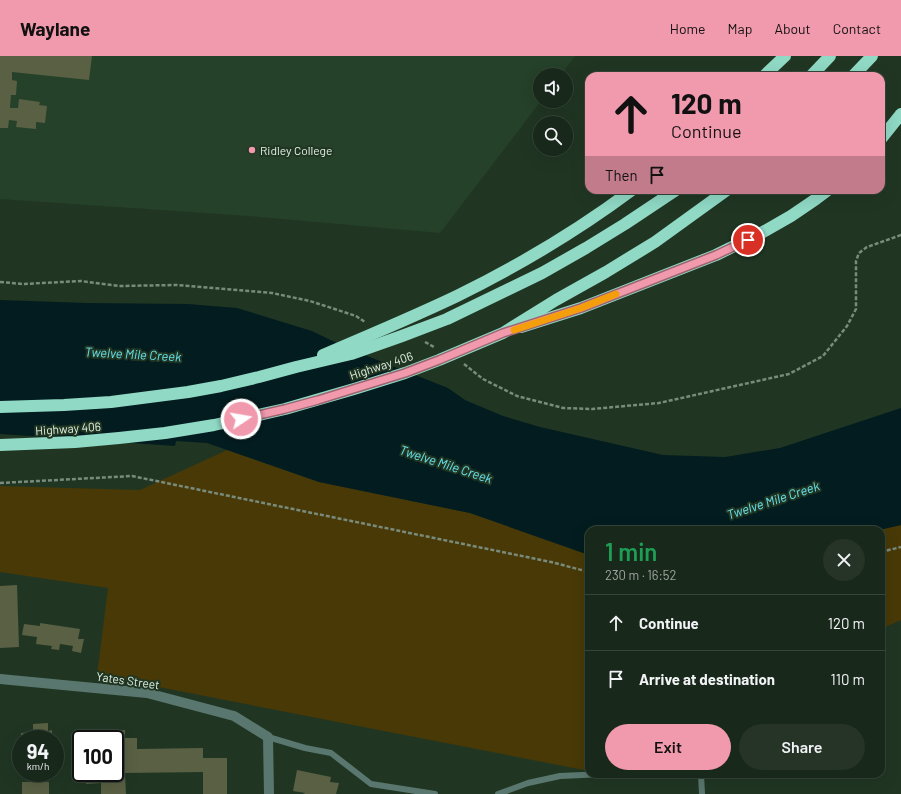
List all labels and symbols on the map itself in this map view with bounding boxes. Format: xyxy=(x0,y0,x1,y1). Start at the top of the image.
place label: Ridley College xyxy=(260,143,332,157)
marker: Ridley College xyxy=(247,145,257,155)
pin xyxy=(731,223,765,257)
water label: Twelve Mile Creek xyxy=(84,343,182,365)
street label: Highway 406 xyxy=(348,348,414,382)
position arrow xyxy=(220,398,262,440)
street label: Highway 406 xyxy=(35,419,101,437)
water label: Twelve Mile Creek xyxy=(398,441,495,487)
water label: Twelve Mile Creek xyxy=(725,477,822,523)
street label: Yates Street xyxy=(95,669,161,691)
speed limit sign: 100 xyxy=(72,730,124,782)

